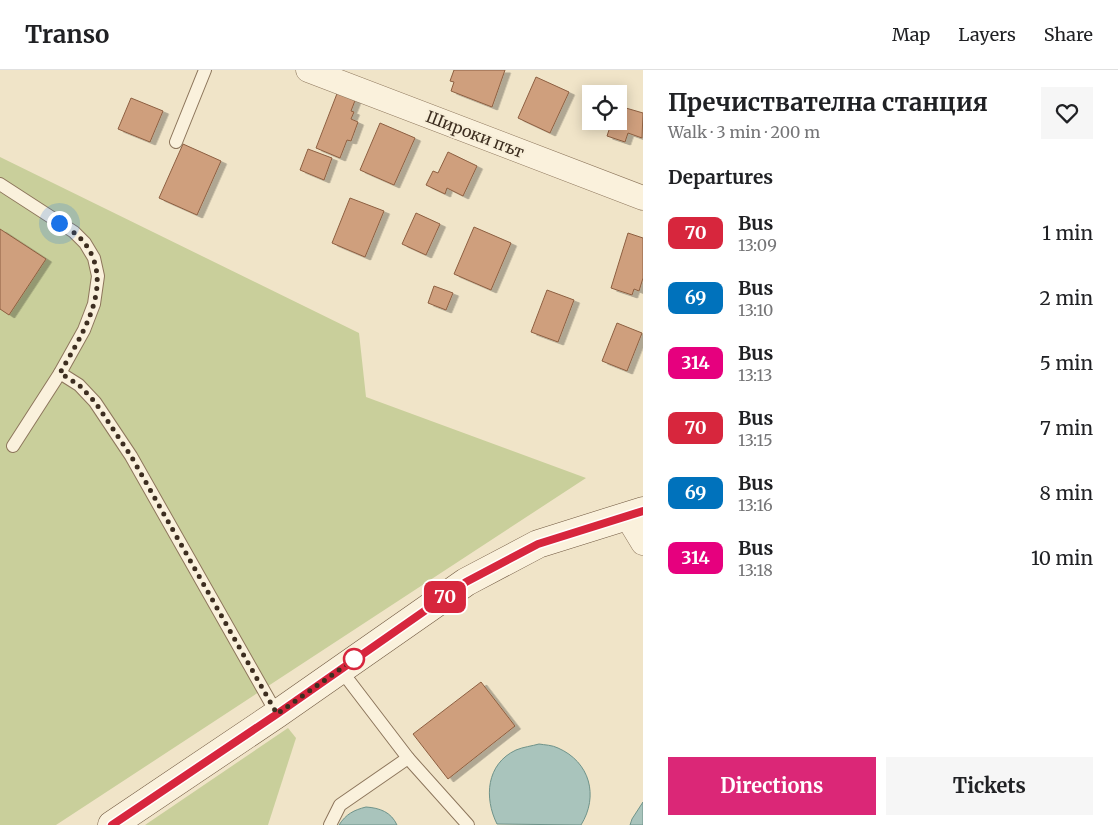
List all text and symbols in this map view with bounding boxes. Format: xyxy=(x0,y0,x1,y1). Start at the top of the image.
text: Transo xyxy=(25,19,109,50)
text: Map xyxy=(892,23,930,46)
text: Layers xyxy=(958,23,1016,46)
text: Share xyxy=(1044,23,1093,46)
map controls xyxy=(582,85,627,130)
button: locate xyxy=(582,85,627,130)
text: Пречиствателна станция xyxy=(668,87,988,118)
button: heart xyxy=(1041,87,1093,139)
street label: Широки път xyxy=(423,106,527,162)
text: Walk · 3 min · 200 m xyxy=(668,122,820,142)
text: Departures xyxy=(668,165,773,189)
your location xyxy=(47,211,72,236)
text: Bus xyxy=(738,211,773,235)
text: 70 xyxy=(684,221,707,244)
text: 1 min xyxy=(1042,221,1093,245)
text: 13:09 xyxy=(738,235,777,255)
text: Bus xyxy=(738,276,773,300)
text: 69 xyxy=(685,286,706,309)
text: 2 min xyxy=(1040,286,1093,310)
text: 13:10 xyxy=(738,300,773,320)
text: Bus xyxy=(738,341,773,365)
text: 314 xyxy=(681,351,710,374)
text: 5 min xyxy=(1040,351,1093,375)
text: 13:13 xyxy=(738,365,772,385)
text: Bus xyxy=(738,406,773,430)
text: 70 xyxy=(684,416,707,439)
text: 7 min xyxy=(1040,416,1093,440)
text: 13:15 xyxy=(738,430,773,450)
text: Bus xyxy=(738,471,773,495)
text: 69 xyxy=(685,481,706,504)
text: 8 min xyxy=(1040,481,1093,505)
text: 13:16 xyxy=(738,495,773,515)
text: Bus xyxy=(738,536,773,560)
text: 314 xyxy=(681,546,710,569)
text: 10 min xyxy=(1031,546,1093,570)
text: 13:18 xyxy=(738,560,773,580)
line badge: 70 xyxy=(422,581,468,613)
text: 70 xyxy=(434,585,456,608)
unlabelled marker xyxy=(343,648,365,670)
button: Directions xyxy=(668,757,876,815)
button: Tickets xyxy=(886,757,1093,815)

